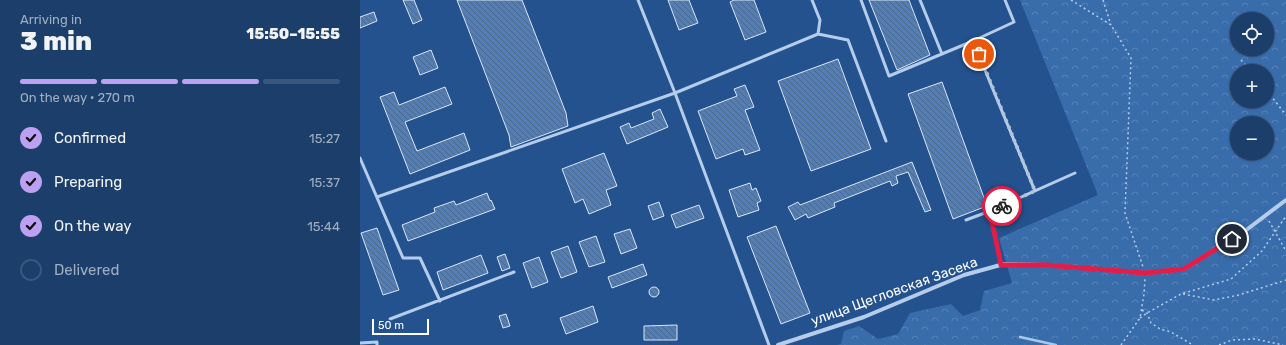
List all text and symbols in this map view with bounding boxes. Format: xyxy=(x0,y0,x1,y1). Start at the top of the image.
text: Arriving in xyxy=(20,12,82,27)
map controls xyxy=(1230,12,1274,160)
button: locate xyxy=(1230,12,1274,56)
text: 15:50–15:55 xyxy=(246,25,340,43)
text: 3 min xyxy=(20,26,92,57)
pin xyxy=(962,37,996,71)
icon: bag xyxy=(968,43,990,65)
button: + xyxy=(1230,64,1274,108)
text: On the way · 270 m xyxy=(20,90,135,105)
button: − xyxy=(1230,116,1274,160)
icon: check xyxy=(20,127,42,149)
text: Confirmed xyxy=(54,129,126,147)
text: 15:27 xyxy=(309,131,340,146)
icon: check xyxy=(20,171,42,193)
text: Preparing xyxy=(54,173,122,191)
text: 15:37 xyxy=(309,175,340,190)
courier xyxy=(982,186,1022,226)
icon: bike xyxy=(991,195,1013,217)
icon: check xyxy=(20,215,42,237)
text: On the way xyxy=(54,217,132,235)
text: 15:44 xyxy=(307,219,340,234)
pin xyxy=(1215,222,1249,256)
icon: home xyxy=(1221,228,1243,250)
street label: улица Щегловская Засека xyxy=(809,253,980,330)
text: Delivered xyxy=(54,261,119,279)
scale bar xyxy=(372,317,429,336)
text: 50 m xyxy=(378,319,404,332)

